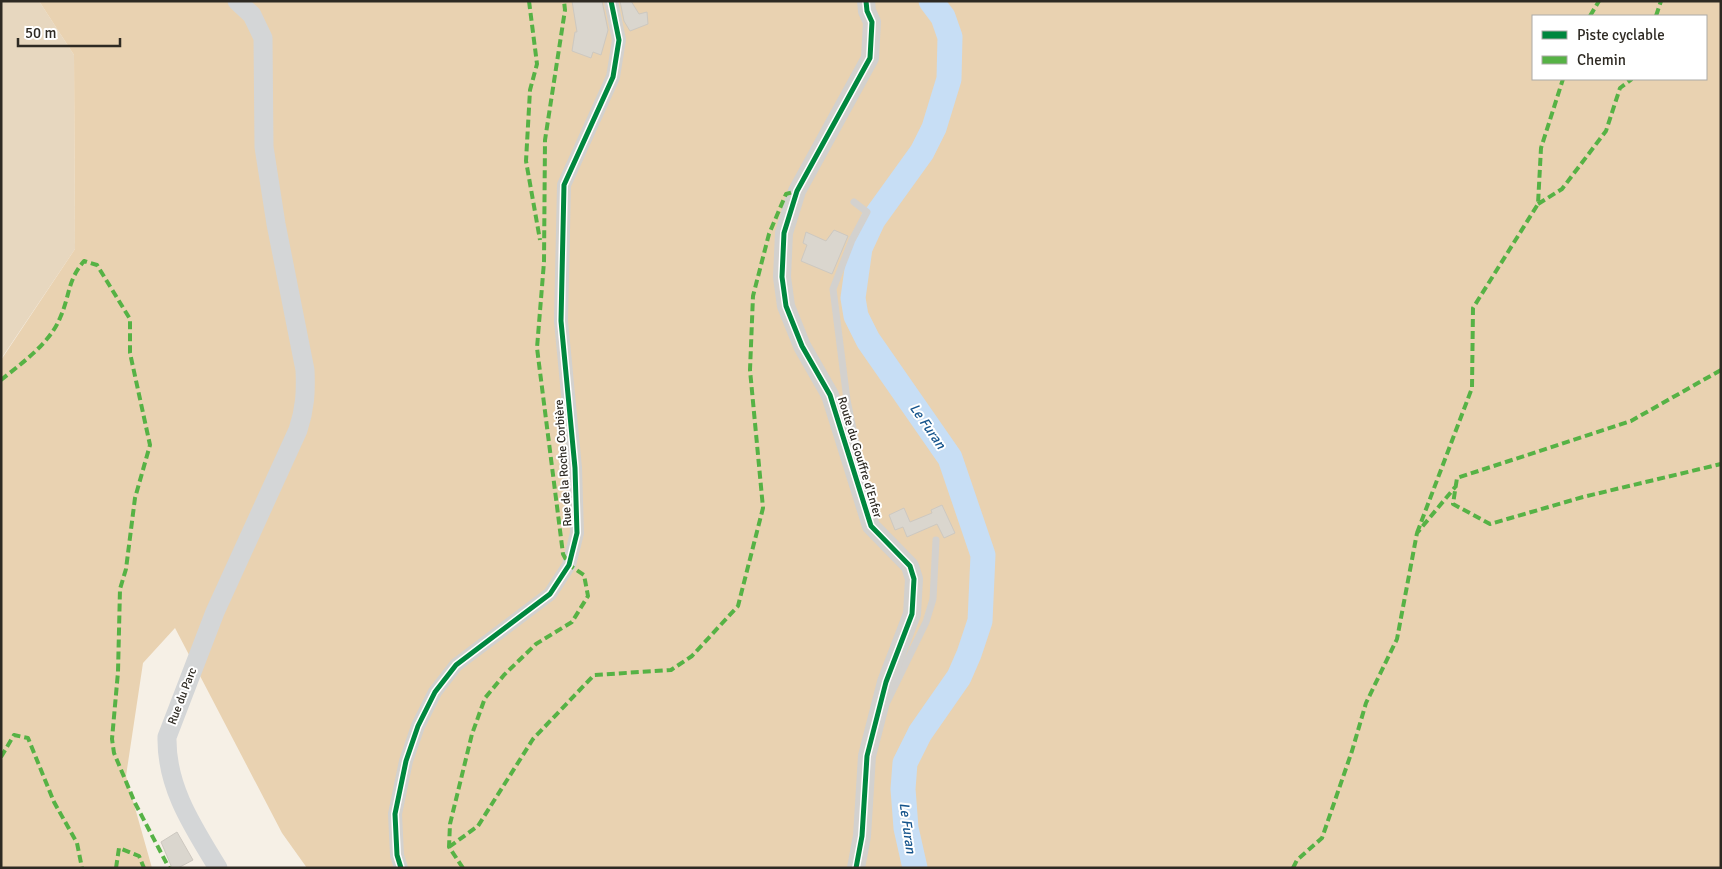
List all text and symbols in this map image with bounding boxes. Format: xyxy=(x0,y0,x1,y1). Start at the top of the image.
scale bar xyxy=(18,15,120,47)
legend xyxy=(1532,15,1707,80)
text: 50 m xyxy=(25,24,56,42)
text: Piste cyclable xyxy=(1577,26,1665,44)
text: Chemin xyxy=(1577,51,1626,69)
street label: Route du Gouffre d'Enfer xyxy=(834,395,885,520)
street label: Rue de la Roche Corbière xyxy=(552,399,575,527)
water label: Le Furan xyxy=(906,400,950,453)
street label: Rue du Parc xyxy=(165,665,200,727)
water label: Le Furan xyxy=(896,801,920,855)

